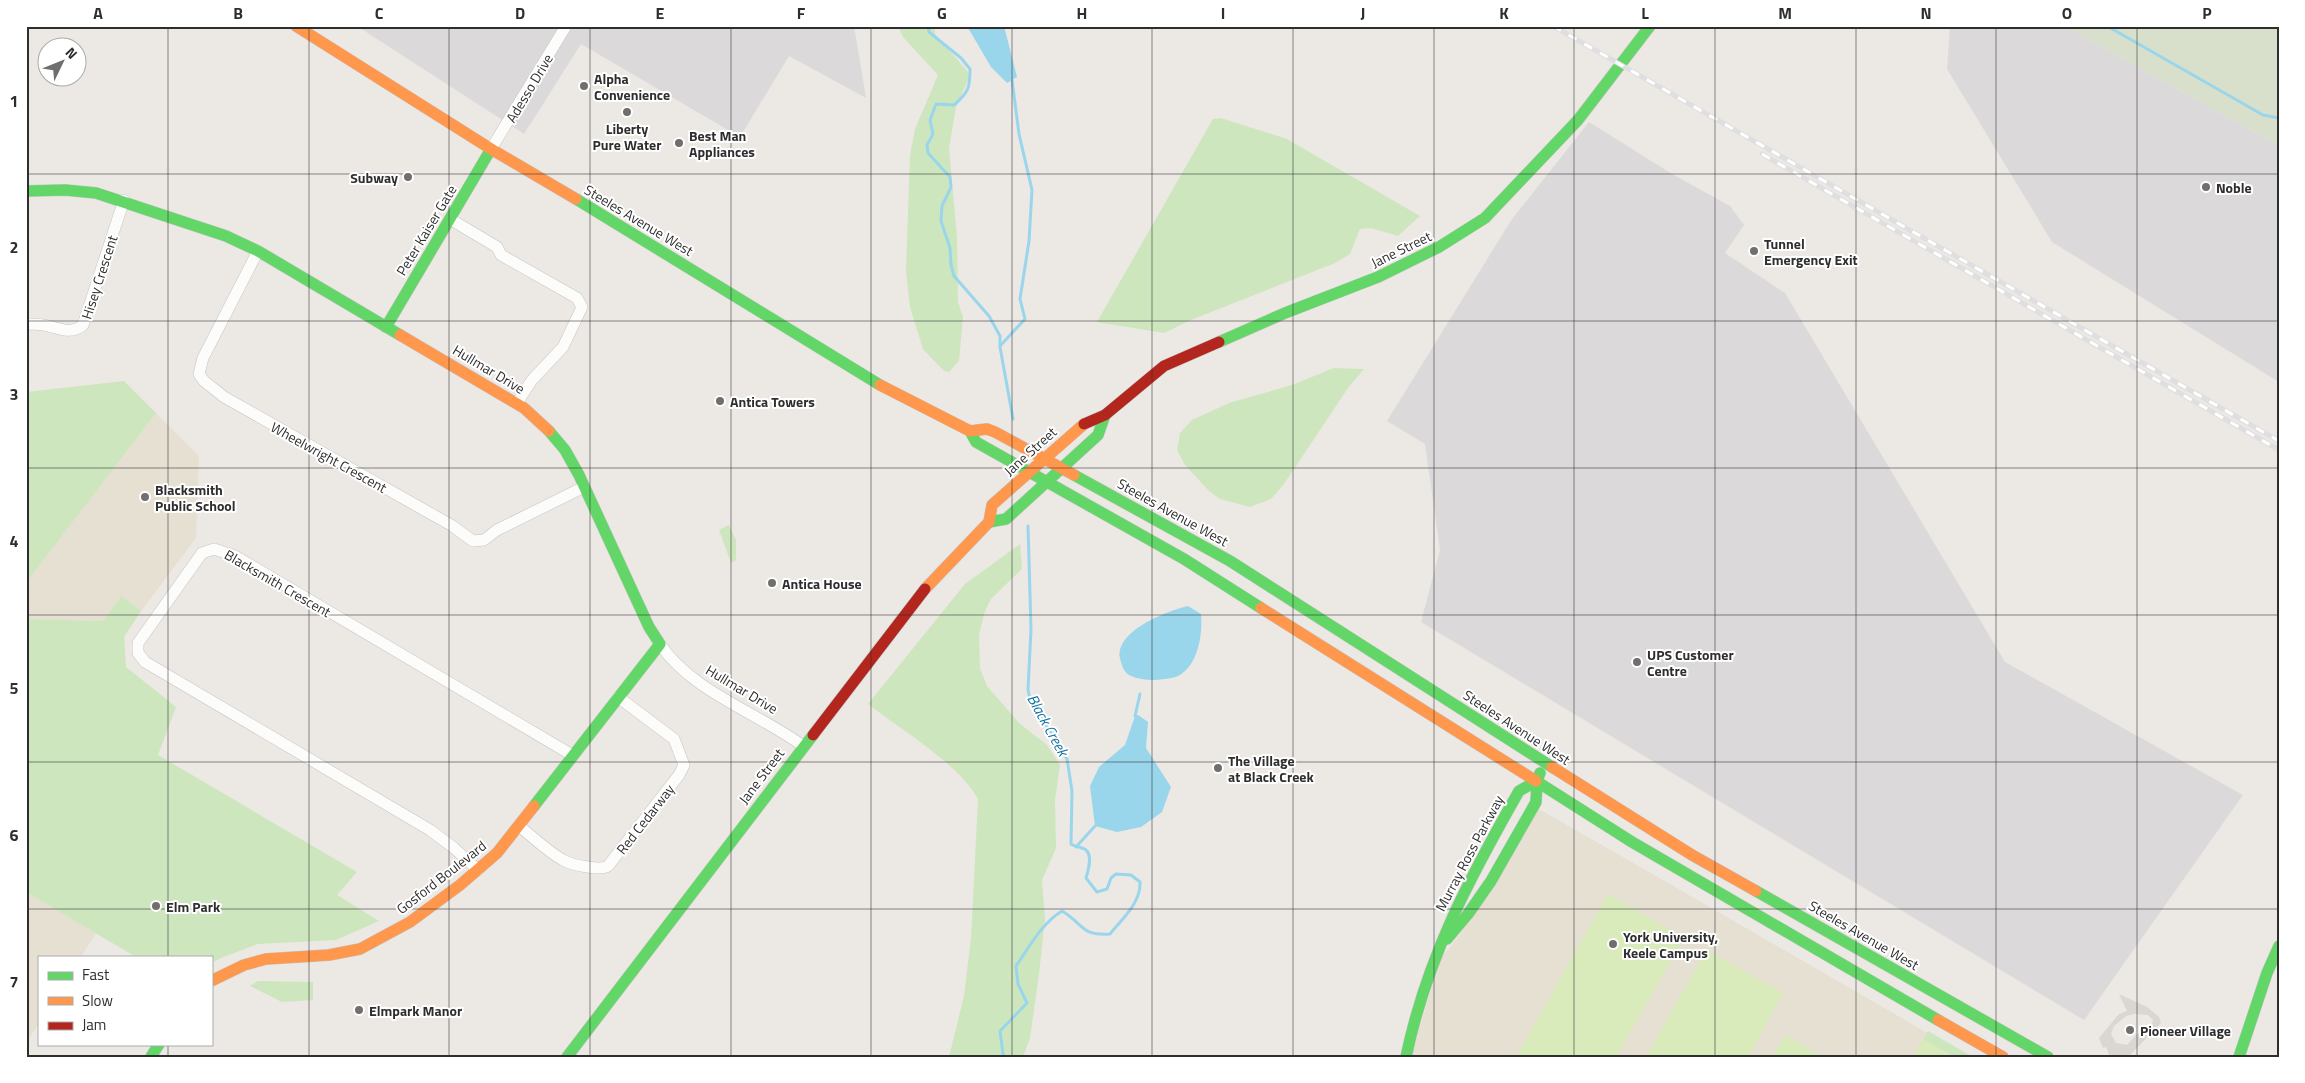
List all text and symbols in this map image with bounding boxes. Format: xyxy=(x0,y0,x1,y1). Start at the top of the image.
text: A xyxy=(93,1,103,25)
text: B xyxy=(233,1,243,25)
text: C xyxy=(375,1,384,25)
text: D xyxy=(515,1,525,25)
text: E xyxy=(656,1,665,25)
text: F xyxy=(797,1,806,25)
text: G xyxy=(937,1,947,25)
text: H xyxy=(1077,1,1087,25)
text: I xyxy=(1221,1,1225,25)
text: J xyxy=(1361,1,1365,25)
text: K xyxy=(1499,1,1509,25)
text: L xyxy=(1641,1,1649,25)
text: M xyxy=(1778,1,1792,25)
text: N xyxy=(1920,1,1932,25)
text: O xyxy=(2062,1,2072,25)
text: P xyxy=(2202,1,2212,25)
north arrow xyxy=(38,38,88,88)
text: N xyxy=(61,42,83,64)
street label: Adesso Drive xyxy=(500,50,558,126)
place label: Alpha Convenience xyxy=(594,68,670,105)
marker: Alpha Convenience xyxy=(578,80,590,92)
text: 1 xyxy=(10,89,18,113)
marker: Liberty Pure Water xyxy=(621,106,633,118)
place label: Liberty Pure Water xyxy=(593,118,661,155)
place label: Best Man Appliances xyxy=(689,125,755,162)
marker: Best Man Appliances xyxy=(673,137,685,149)
place label: Subway xyxy=(350,167,398,188)
marker: Subway xyxy=(402,171,414,183)
place label: Noble xyxy=(2216,177,2252,198)
street label: Steeles Avenue West xyxy=(580,179,698,261)
street label: Peter Kaiser Gate xyxy=(391,181,461,279)
marker: Noble xyxy=(2200,181,2212,193)
street label: Jane Street xyxy=(1367,225,1435,273)
street label: Hisey Crescent xyxy=(76,232,122,322)
place label: Tunnel Emergency Exit xyxy=(1764,233,1858,270)
text: 2 xyxy=(10,235,18,259)
marker: Tunnel Emergency Exit xyxy=(1748,245,1760,257)
street label: Hullmar Drive xyxy=(449,339,529,399)
text: 3 xyxy=(10,382,18,406)
place label: Antica Towers xyxy=(730,391,815,412)
marker: Antica Towers xyxy=(714,395,726,407)
street label: Wheelwright Crescent xyxy=(267,416,391,498)
street label: Jane Street xyxy=(999,421,1061,480)
street label: Steeles Avenue West xyxy=(1114,473,1232,551)
place label: Blacksmith Public School xyxy=(155,479,236,516)
marker: Blacksmith Public School xyxy=(139,491,151,503)
text: 4 xyxy=(10,529,19,553)
street label: Blacksmith Crescent xyxy=(221,544,335,622)
place label: Antica House xyxy=(782,573,862,594)
marker: Antica House xyxy=(766,577,778,589)
place label: UPS Customer Centre xyxy=(1647,644,1734,681)
marker: UPS Customer Centre xyxy=(1631,656,1643,668)
street label: Hullmar Drive xyxy=(702,659,782,719)
text: 5 xyxy=(10,676,19,700)
street label: Steeles Avenue West xyxy=(1459,684,1575,770)
water label: Black Creek xyxy=(1021,690,1076,762)
street label: Jane Street xyxy=(733,744,789,808)
place label: The Village at Black Creek xyxy=(1228,750,1314,787)
marker: The Village at Black Creek xyxy=(1212,762,1224,774)
street label: Red Cedarway xyxy=(611,779,679,859)
street label: Murray Ross Parkway xyxy=(1430,791,1509,915)
text: 6 xyxy=(10,823,19,847)
street label: Gosford Boulevard xyxy=(392,835,490,919)
street label: Steeles Avenue West xyxy=(1805,895,1923,975)
place label: Elm Park xyxy=(166,896,221,917)
marker: Elm Park xyxy=(150,900,162,912)
place label: York University, Keele Campus xyxy=(1623,926,1718,963)
marker: York University, Keele Campus xyxy=(1607,938,1619,950)
legend xyxy=(38,956,212,1046)
text: Fast xyxy=(82,963,110,986)
text: 7 xyxy=(10,970,18,994)
text: Slow xyxy=(82,989,113,1012)
place label: Elmpark Manor xyxy=(369,1000,462,1021)
marker: Elmpark Manor xyxy=(353,1004,365,1016)
text: Jam xyxy=(82,1013,106,1036)
place label: Pioneer Village xyxy=(2140,1020,2231,1041)
marker: Pioneer Village xyxy=(2124,1024,2136,1036)

